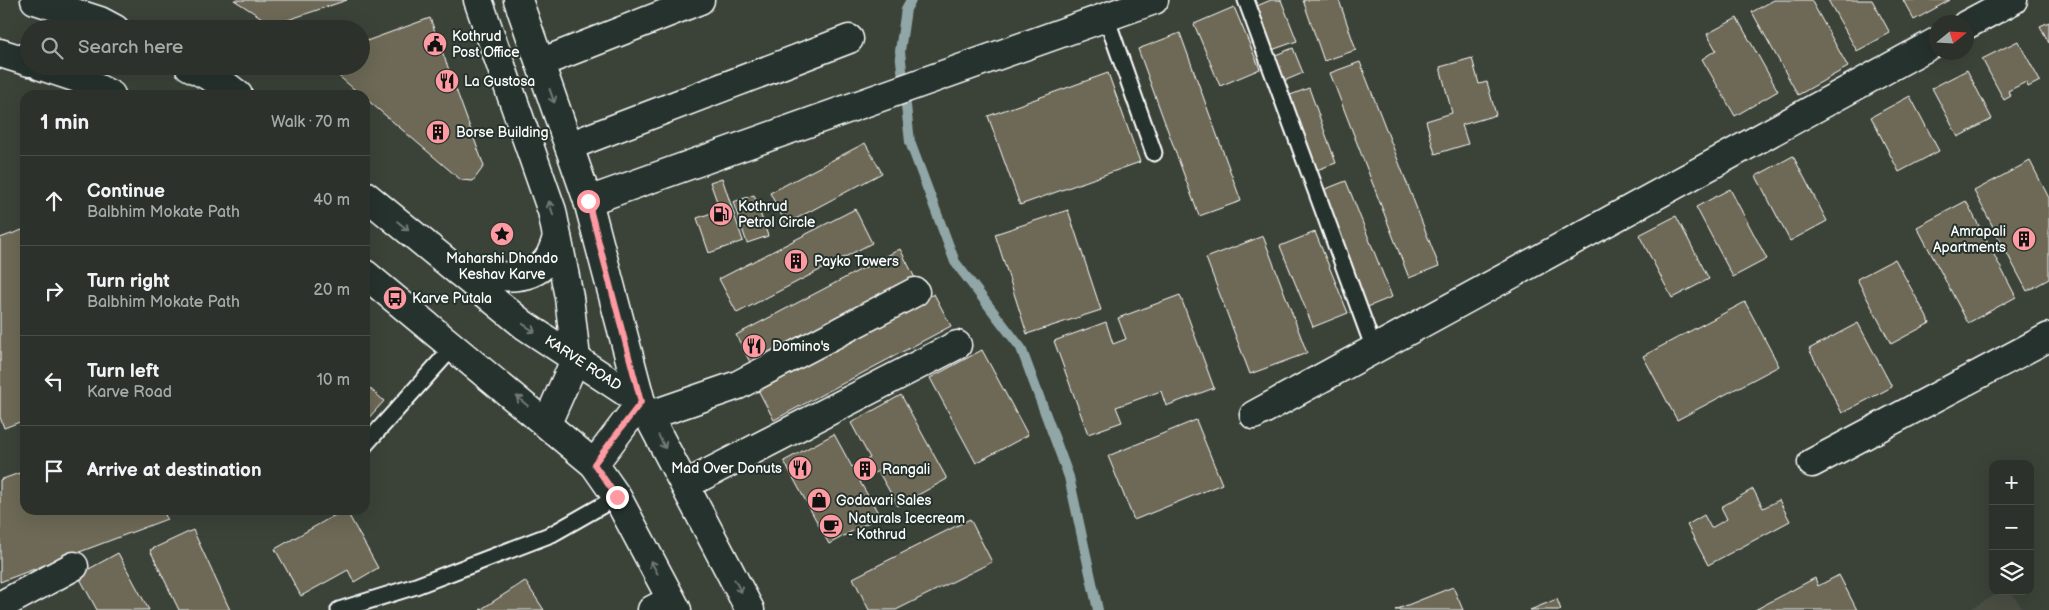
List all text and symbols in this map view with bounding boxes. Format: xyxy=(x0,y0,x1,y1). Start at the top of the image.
north arrow xyxy=(1929,15,1974,60)
search box xyxy=(20,20,370,75)
place label: Kothrud Post Office xyxy=(452,28,520,61)
public building icon: Kothrud Post Office xyxy=(422,31,448,57)
icon: search xyxy=(38,34,66,62)
text: Search here xyxy=(78,36,183,59)
restaurant icon: La Gustosa xyxy=(434,68,460,94)
place label: La Gustosa xyxy=(464,73,535,90)
one-way arrow xyxy=(547,87,557,103)
text: 1 min xyxy=(40,110,89,135)
text: Walk · 70 m xyxy=(271,113,350,132)
building icon: Borse Building xyxy=(425,119,451,145)
place label: Borse Building xyxy=(456,124,549,141)
text: Continue xyxy=(87,180,165,203)
icon: ahead xyxy=(40,187,68,215)
route start xyxy=(577,190,600,213)
text: 40 m xyxy=(313,191,350,210)
place label: Kothrud Petrol Circle xyxy=(738,198,815,231)
one-way arrow xyxy=(545,200,555,216)
fuel station icon: Kothrud Petrol Circle xyxy=(708,201,734,227)
text: Balbhim Mokate Path xyxy=(87,203,240,222)
one-way arrow xyxy=(396,220,409,231)
place icon: Maharshi Dhondo Keshav Karve xyxy=(489,221,515,247)
place label: Amrapali Apartments xyxy=(1933,223,2006,256)
building icon: Amrapali Apartments xyxy=(2011,226,2037,252)
building icon: Payko Towers xyxy=(783,248,809,274)
place label: Maharshi Dhondo Keshav Karve xyxy=(446,250,558,283)
place label: Payko Towers xyxy=(814,253,899,270)
text: Turn right xyxy=(87,270,170,293)
icon: right xyxy=(40,277,68,305)
text: 20 m xyxy=(314,281,350,300)
bus stop icon: Karve Putala xyxy=(382,285,408,311)
place label: Karve Putala xyxy=(412,290,492,307)
text: Balbhim Mokate Path xyxy=(87,293,240,312)
one-way arrow xyxy=(522,323,536,333)
street label: KARVE ROAD xyxy=(541,332,625,394)
restaurant icon: Domino's xyxy=(741,333,767,359)
place label: Domino's xyxy=(772,338,830,355)
text: Turn left xyxy=(87,360,159,383)
icon: left xyxy=(40,367,68,395)
text: 10 m xyxy=(317,371,350,390)
text: Karve Road xyxy=(87,383,172,402)
one-way arrow xyxy=(516,396,529,407)
one-way arrow xyxy=(657,435,667,450)
restaurant icon: Mad Over Donuts xyxy=(787,455,813,481)
building icon: Rangali xyxy=(852,456,878,482)
icon: arrive xyxy=(40,457,68,485)
text: Arrive at destination xyxy=(87,459,262,482)
place label: Mad Over Donuts xyxy=(671,460,782,477)
map controls xyxy=(1989,460,2034,595)
button: + xyxy=(1989,460,2034,505)
place label: Rangali xyxy=(882,461,930,478)
route end xyxy=(606,486,629,509)
shop icon: Godavari Sales xyxy=(806,487,832,513)
place label: Godavari Sales xyxy=(836,492,931,509)
button: − xyxy=(1989,505,2034,550)
place label: Naturals Icecream - Kothrud xyxy=(848,510,965,543)
cafe icon: Naturals Icecream - Kothrud xyxy=(818,513,844,539)
button: layers xyxy=(1989,550,2034,595)
one-way arrow xyxy=(649,560,658,575)
one-way arrow xyxy=(734,578,743,593)

